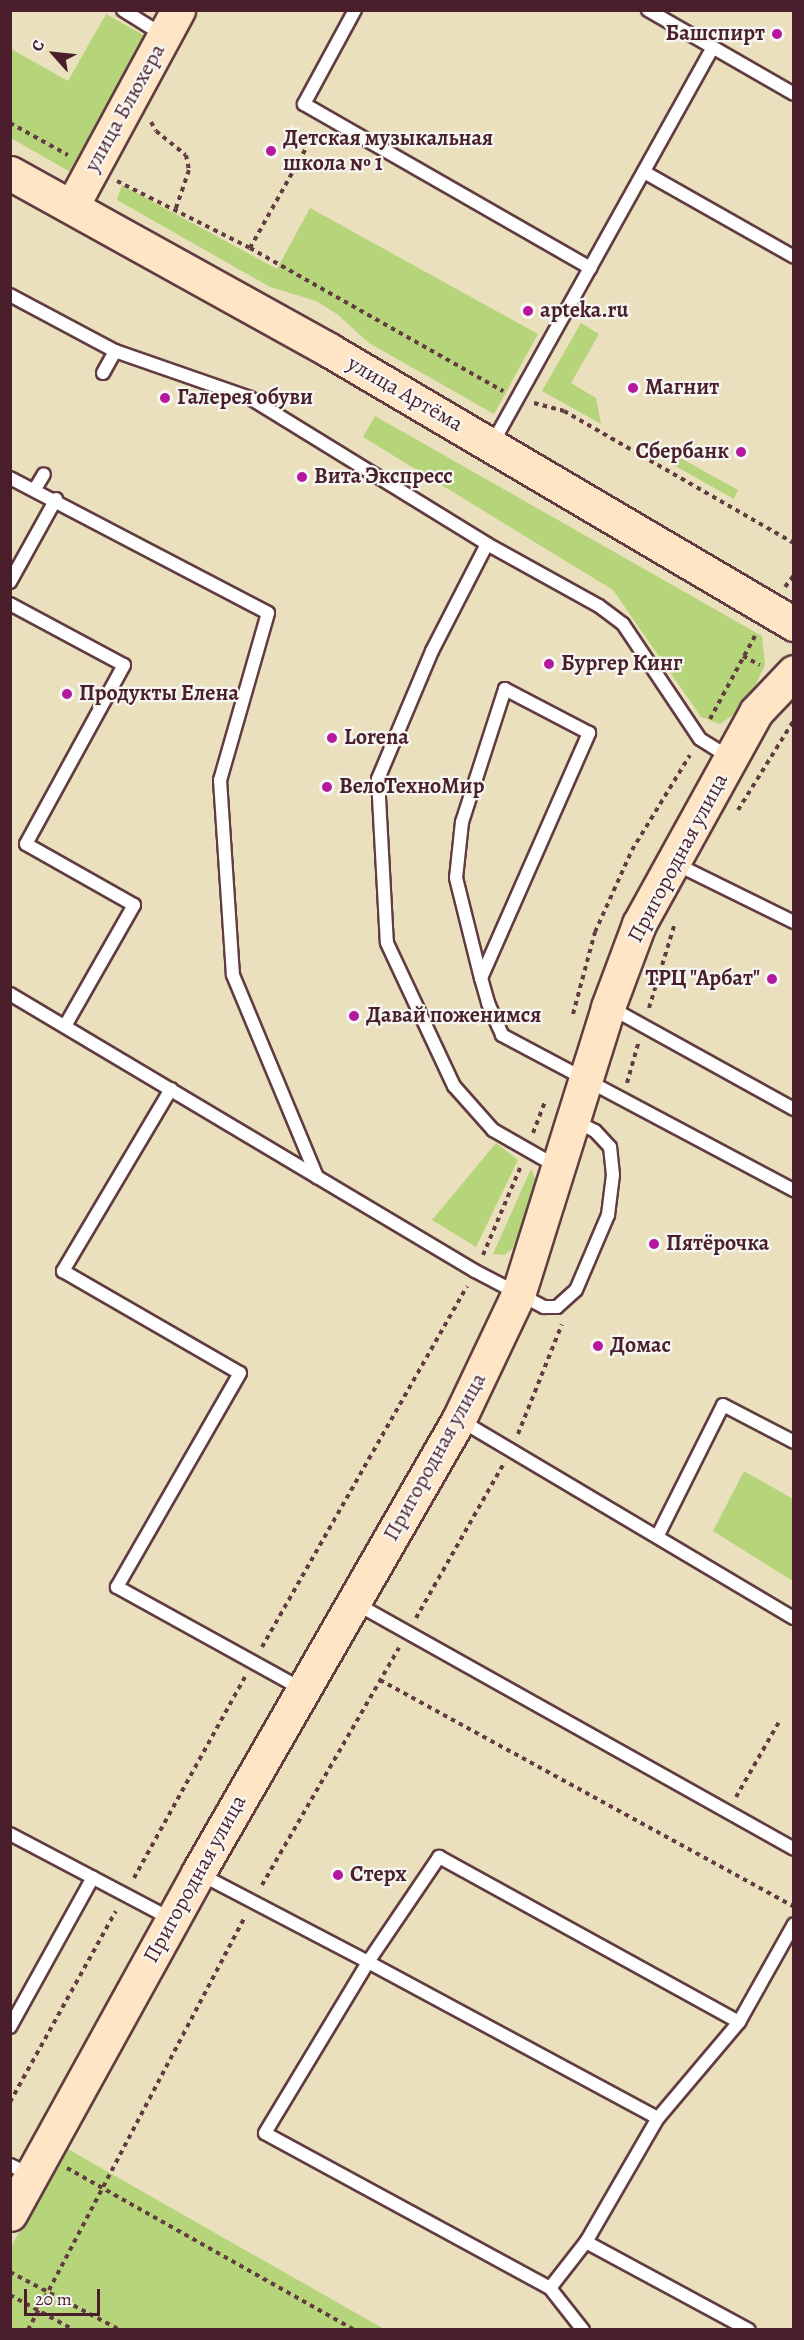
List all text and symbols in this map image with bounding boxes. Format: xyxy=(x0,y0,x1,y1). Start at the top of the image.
place label: Башспирт xyxy=(665,21,765,47)
north arrow xyxy=(24,24,84,84)
marker: Башспирт xyxy=(770,27,784,41)
text: С xyxy=(26,36,50,55)
street label: улица Блюхера xyxy=(79,39,171,177)
place label: Детская музыкальная школа № 1 xyxy=(283,125,493,176)
marker: Детская музыкальная школа № 1 xyxy=(264,144,278,158)
place label: apteka.ru xyxy=(540,298,629,324)
marker: apteka.ru xyxy=(521,304,535,318)
street label: улица Артёма xyxy=(342,350,468,438)
place label: Магнит xyxy=(645,375,719,401)
marker: Магнит xyxy=(626,381,640,395)
place label: Галерея обуви xyxy=(177,385,313,411)
marker: Галерея обуви xyxy=(158,391,172,405)
place label: Сбербанк xyxy=(635,439,729,465)
marker: Сбербанк xyxy=(734,445,748,459)
place label: Вита Экспресс xyxy=(314,464,453,490)
marker: Вита Экспресс xyxy=(295,470,309,484)
place label: Бургер Кинг xyxy=(561,651,683,677)
marker: Бургер Кинг xyxy=(542,657,556,671)
place label: Продукты Елена xyxy=(79,681,239,707)
marker: Продукты Елена xyxy=(60,687,74,701)
place label: Lorena xyxy=(344,725,409,751)
marker: Lorena xyxy=(325,731,339,745)
street label: Пригородная улица xyxy=(622,769,734,947)
place label: ВелоТехноМир xyxy=(339,774,484,800)
marker: ВелоТехноМир xyxy=(320,780,334,794)
place label: ТРЦ "Арбат" xyxy=(645,966,760,992)
marker: ТРЦ "Арбат" xyxy=(765,972,779,986)
place label: Давай поженимся xyxy=(366,1003,541,1029)
marker: Давай поженимся xyxy=(347,1009,361,1023)
place label: Пятёрочка xyxy=(666,1231,769,1257)
marker: Пятёрочка xyxy=(647,1237,661,1251)
place label: Домас xyxy=(610,1333,671,1359)
marker: Домас xyxy=(591,1339,605,1353)
street label: Пригородная улица xyxy=(378,1368,492,1546)
street label: Пригородная улица xyxy=(138,1790,252,1968)
place label: Стерх xyxy=(350,1862,407,1888)
marker: Стерх xyxy=(331,1868,345,1882)
scale bar xyxy=(27,2277,104,2315)
text: 20 m xyxy=(35,2287,72,2311)

